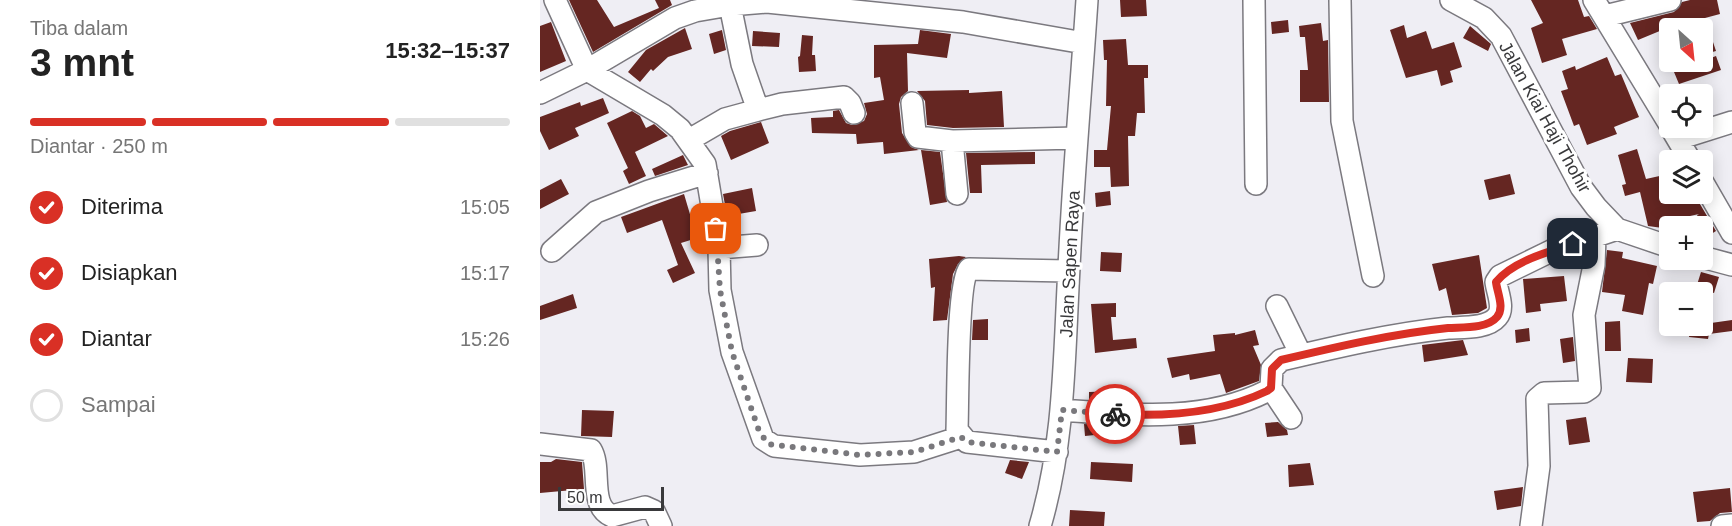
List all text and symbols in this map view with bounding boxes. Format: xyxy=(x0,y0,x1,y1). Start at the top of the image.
text: Tiba dalam xyxy=(30,17,128,39)
north arrow xyxy=(1659,18,1713,72)
map controls xyxy=(1659,18,1713,336)
text: 15:32–15:37 xyxy=(385,38,510,63)
street label: Jalan Kiai Haji Thohir xyxy=(1495,38,1595,196)
text: 3 mnt xyxy=(30,41,134,84)
button: locate xyxy=(1659,84,1713,138)
text: Diantar · 250 m xyxy=(30,135,168,157)
button: layers xyxy=(1659,150,1713,204)
street label: Jalan Sapen Raya xyxy=(1056,189,1084,338)
icon: check xyxy=(30,191,63,224)
text: Diterima xyxy=(81,194,163,219)
text: 15:05 xyxy=(460,196,510,218)
pin xyxy=(690,203,741,254)
icon: bag xyxy=(699,212,732,245)
button: + xyxy=(1659,216,1713,270)
pin xyxy=(1547,218,1598,269)
icon: home xyxy=(1556,227,1589,260)
icon: check xyxy=(30,257,63,290)
text: Disiapkan xyxy=(81,260,178,285)
text: 15:17 xyxy=(460,262,510,284)
button: − xyxy=(1659,282,1713,336)
icon: check xyxy=(30,323,63,356)
text: Diantar xyxy=(81,326,152,351)
text: 15:26 xyxy=(460,328,510,350)
courier xyxy=(1085,384,1145,444)
text: Sampai xyxy=(81,392,156,417)
icon: bike xyxy=(1099,398,1132,431)
scale bar xyxy=(558,484,664,512)
text: 50 m xyxy=(567,489,603,506)

